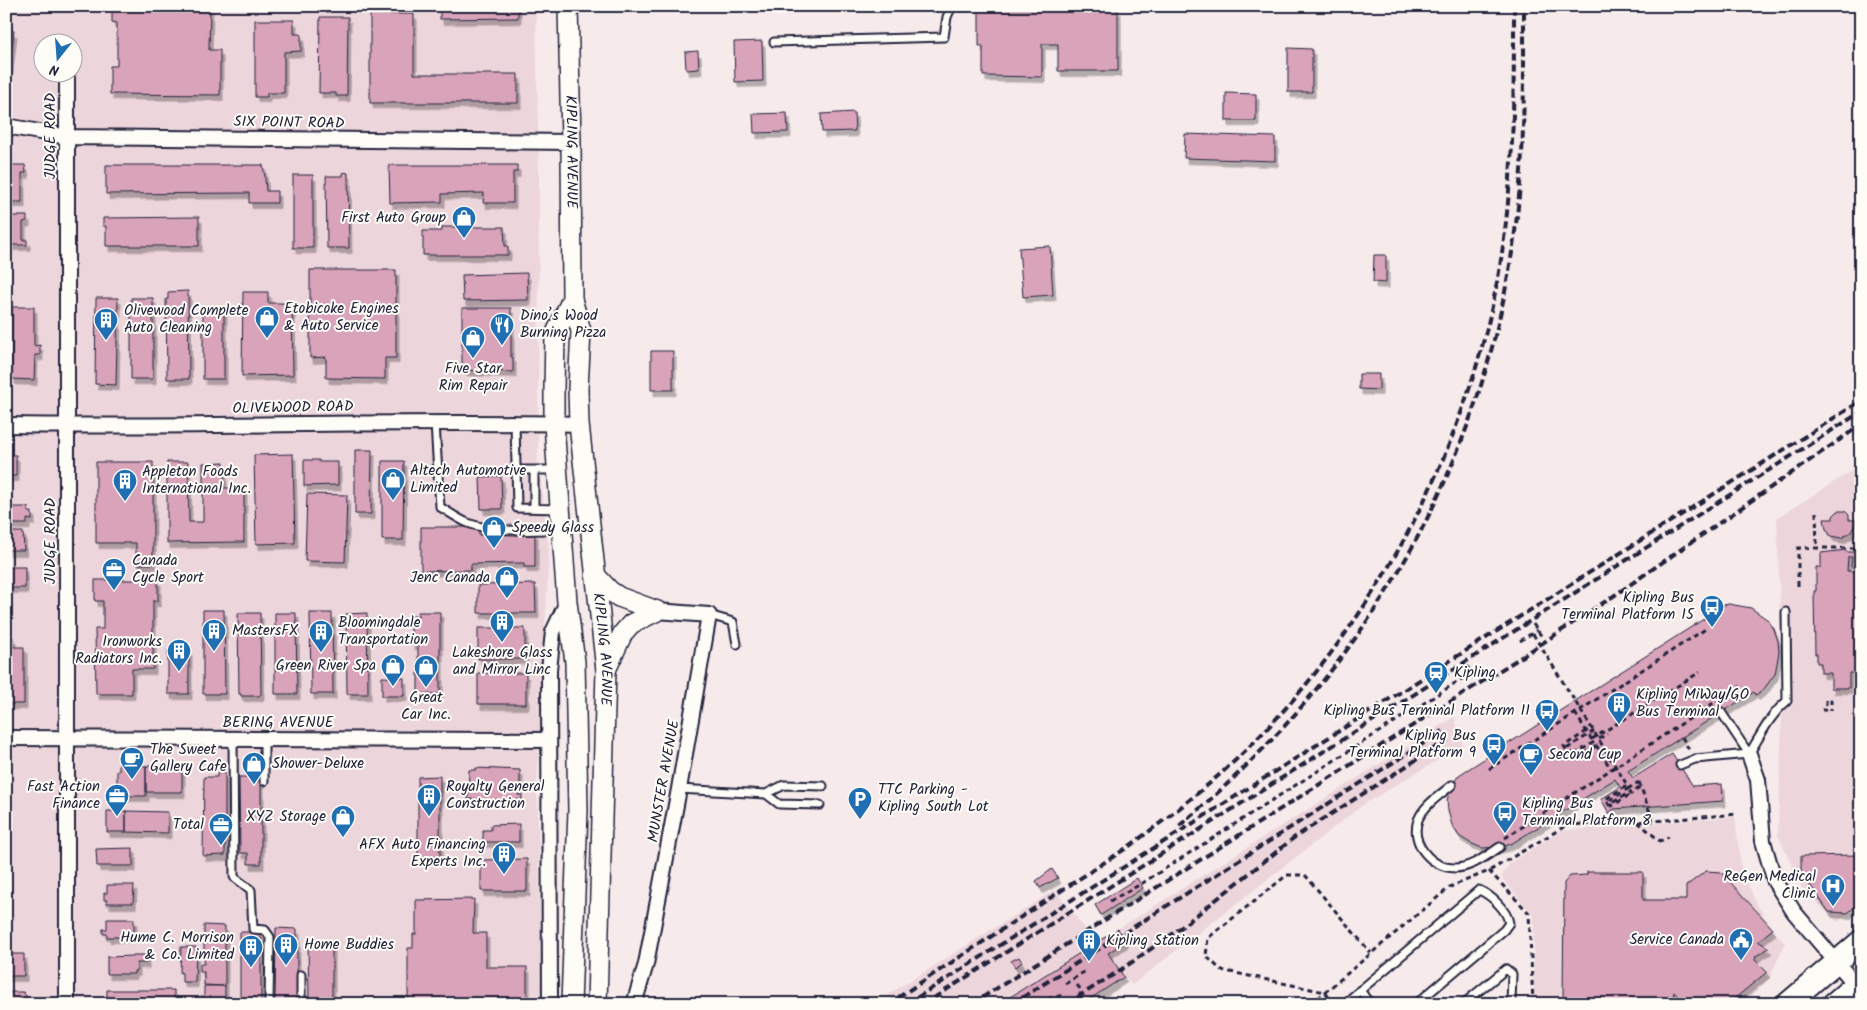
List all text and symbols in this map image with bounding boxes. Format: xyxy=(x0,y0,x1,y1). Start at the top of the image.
north arrow xyxy=(32,32,82,82)
text: N xyxy=(47,58,62,81)
street label: JUDGE ROAD xyxy=(39,92,63,179)
street label: KIPLING AVENUE xyxy=(558,95,583,210)
street label: SIX POINT ROAD xyxy=(233,110,345,136)
shop icon: First Auto Group xyxy=(451,205,477,239)
place label: First Auto Group xyxy=(341,206,446,230)
place label: Etobicoke Engines & Auto Service xyxy=(284,297,399,338)
place label: Olivewood Complete Auto Cleaning xyxy=(124,299,249,340)
place label: Dino’s Wood Burning Pizza xyxy=(520,304,606,345)
shop icon: Etobicoke Engines & Auto Service xyxy=(254,305,280,339)
building icon: Olivewood Complete Auto Cleaning xyxy=(93,307,119,341)
restaurant icon: Dino’s Wood Burning Pizza xyxy=(489,312,515,346)
shop icon: Five Star Rim Repair xyxy=(460,325,486,359)
place label: Five Star Rim Repair xyxy=(439,357,508,398)
street label: OLIVEWOOD ROAD xyxy=(232,395,354,421)
place label: Altech Automotive Limited xyxy=(410,459,526,500)
place label: Appleton Foods International Inc. xyxy=(142,460,251,501)
shop icon: Altech Automotive Limited xyxy=(380,467,406,501)
building icon: Appleton Foods International Inc. xyxy=(112,468,138,502)
street label: JUDGE ROAD xyxy=(39,497,63,584)
shop icon: Speedy Glass xyxy=(481,515,507,549)
place label: Speedy Glass xyxy=(512,516,594,540)
place label: Canada Cycle Sport xyxy=(132,549,204,590)
office icon: Canada Cycle Sport xyxy=(101,557,127,591)
shop icon: Jenc Canada xyxy=(494,565,520,599)
place label: Jenc Canada xyxy=(410,566,490,590)
place label: Kipling Bus Terminal Platform 15 xyxy=(1561,586,1695,627)
street label: KIPLING AVENUE xyxy=(586,591,618,708)
bus stop icon: Kipling Bus Terminal Platform 15 xyxy=(1699,594,1725,628)
building icon: Lakeshore Glass and Mirror Linc xyxy=(489,609,515,643)
place label: Bloomingdale Transportation xyxy=(338,611,428,652)
building icon: MastersFX xyxy=(201,618,227,652)
place label: MastersFX xyxy=(232,619,299,643)
building icon: Bloomingdale Transportation xyxy=(308,619,334,653)
place label: Ironworks Radiators Inc. xyxy=(75,630,163,671)
building icon: Ironworks Radiators Inc. xyxy=(166,638,192,672)
place label: Lakeshore Glass and Mirror Linc xyxy=(452,641,553,682)
shop icon: Green River Spa xyxy=(380,653,406,687)
place label: Green River Spa xyxy=(276,654,376,678)
shop icon: Great Car Inc. xyxy=(413,654,439,688)
station icon: Kipling xyxy=(1423,660,1449,694)
place label: Kipling xyxy=(1454,661,1496,685)
place label: Kipling MiWay/GO Bus Terminal xyxy=(1636,683,1749,724)
place label: Great Car Inc. xyxy=(401,686,451,727)
building icon: Kipling MiWay/GO Bus Terminal xyxy=(1606,691,1632,725)
bus stop icon: Kipling Bus Terminal Platform 11 xyxy=(1534,698,1560,732)
place label: Kipling Bus Terminal Platform 11 xyxy=(1323,699,1530,723)
street label: BERING AVENUE xyxy=(223,711,335,735)
street label: MUNSTER AVENUE xyxy=(641,717,687,844)
place label: Kipling Bus Terminal Platform 9 xyxy=(1349,724,1477,765)
bus stop icon: Kipling Bus Terminal Platform 9 xyxy=(1481,732,1507,766)
place label: The Sweet Gallery Cafe xyxy=(150,738,227,779)
cafe icon: Second Cup xyxy=(1518,742,1544,776)
place label: Second Cup xyxy=(1548,743,1621,767)
cafe icon: The Sweet Gallery Cafe xyxy=(119,746,145,780)
shop icon: Shower-Deluxe xyxy=(241,751,267,785)
place label: Shower-Deluxe xyxy=(272,752,364,776)
place label: Fast Action Finance xyxy=(27,775,100,816)
place label: Royalty General Construction xyxy=(446,775,545,816)
place label: TTC Parking - Kipling South Lot xyxy=(878,778,989,819)
office icon: Fast Action Finance xyxy=(104,783,130,817)
building icon: Royalty General Construction xyxy=(416,783,442,817)
parking icon: TTC Parking - Kipling South Lot xyxy=(847,786,873,820)
place label: Kipling Bus Terminal Platform 8 xyxy=(1522,792,1652,833)
bus stop icon: Kipling Bus Terminal Platform 8 xyxy=(1492,800,1518,834)
shop icon: XYZ Storage xyxy=(330,804,356,838)
place label: XYZ Storage xyxy=(246,805,326,829)
office icon: Total xyxy=(208,812,234,846)
place label: Total xyxy=(173,813,204,837)
place label: AFX Auto Financing Experts Inc. xyxy=(359,833,486,874)
building icon: AFX Auto Financing Experts Inc. xyxy=(491,841,517,875)
place label: ReGen Medical Clinic xyxy=(1724,865,1816,906)
hospital icon: ReGen Medical Clinic xyxy=(1820,873,1846,907)
place label: Hume C. Morrison & Co. Limited xyxy=(120,926,235,967)
public building icon: Service Canada xyxy=(1728,927,1754,961)
building icon: Kipling Station xyxy=(1076,928,1102,962)
place label: Service Canada xyxy=(1629,928,1724,952)
place label: Kipling Station xyxy=(1106,929,1199,953)
building icon: Home Buddies xyxy=(273,932,299,966)
place label: Home Buddies xyxy=(304,933,395,957)
building icon: Hume C. Morrison & Co. Limited xyxy=(238,934,264,968)

